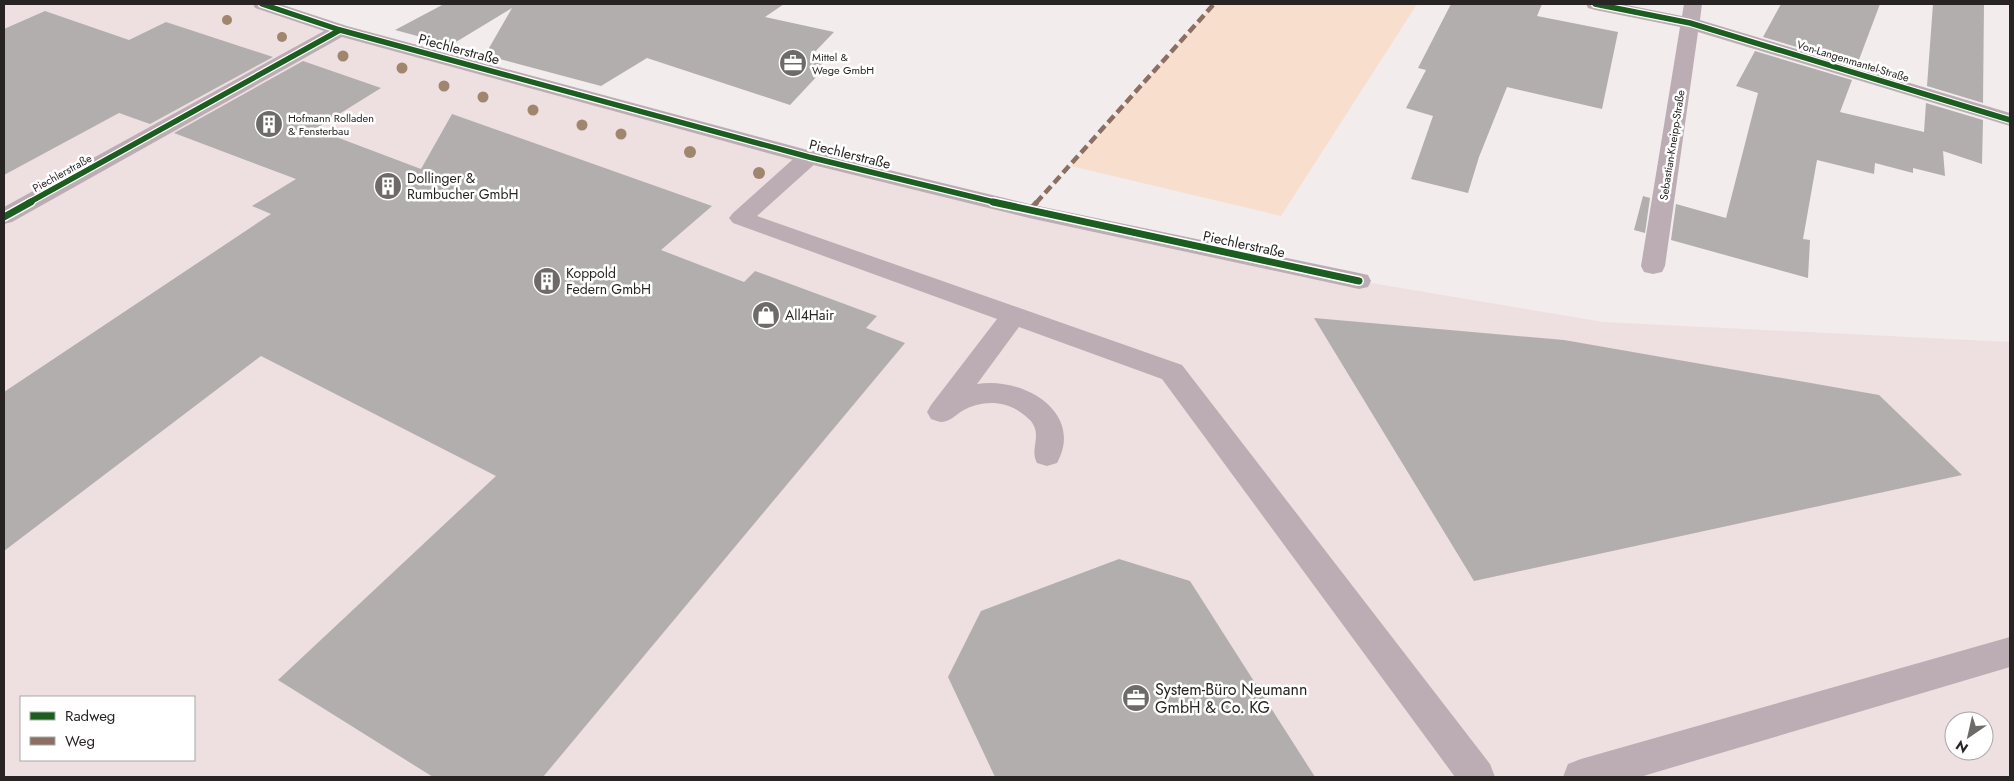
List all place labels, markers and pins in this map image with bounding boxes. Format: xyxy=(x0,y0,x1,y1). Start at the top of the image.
office icon: Mittel & Wege GmbH xyxy=(778,48,808,78)
place label: Mittel & Wege GmbH xyxy=(812,49,874,78)
building icon: Hofmann Rolladen & Fensterbau xyxy=(254,109,284,139)
place label: Hofmann Rolladen & Fensterbau xyxy=(288,110,374,139)
place label: Dollinger & Rumbucher GmbH xyxy=(407,168,518,204)
building icon: Dollinger & Rumbucher GmbH xyxy=(373,171,403,201)
place label: Koppold Federn GmbH xyxy=(566,263,651,299)
building icon: Koppold Federn GmbH xyxy=(532,266,562,296)
shop icon: All4Hair xyxy=(751,300,781,330)
place label: All4Hair xyxy=(785,305,834,325)
place label: System-Büro Neumann GmbH & Co. KG xyxy=(1155,678,1307,719)
office icon: System-Büro Neumann GmbH & Co. KG xyxy=(1121,683,1151,713)

